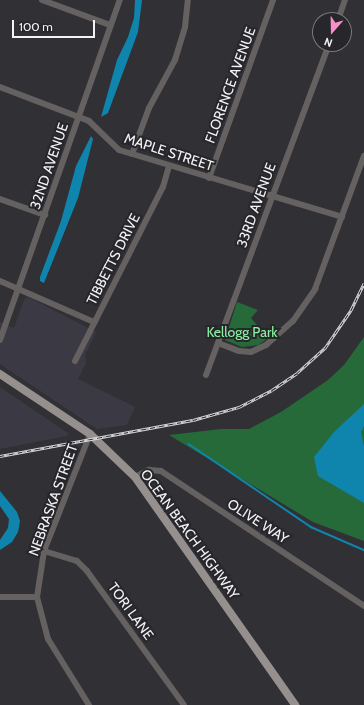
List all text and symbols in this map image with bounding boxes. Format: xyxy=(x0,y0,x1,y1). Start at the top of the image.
scale bar xyxy=(14,12,97,38)
north arrow xyxy=(312,12,352,52)
text: 100 m xyxy=(19,19,53,34)
street label: FLORENCE AVENUE xyxy=(201,25,259,145)
text: N xyxy=(322,34,334,50)
street label: 32ND AVENUE xyxy=(26,121,72,211)
street label: MAPLE STREET xyxy=(122,130,216,174)
street label: 33RD AVENUE xyxy=(233,160,279,250)
street label: TIBBETTS DRIVE xyxy=(83,211,143,307)
park label: Kellogg Park xyxy=(206,324,278,340)
street label: NEBRASKA STREET xyxy=(25,442,81,558)
street label: OCEAN BEACH HIGHWAY xyxy=(137,466,243,602)
street label: OLIVE WAY xyxy=(224,495,292,547)
street label: TORI LANE xyxy=(105,579,157,643)

